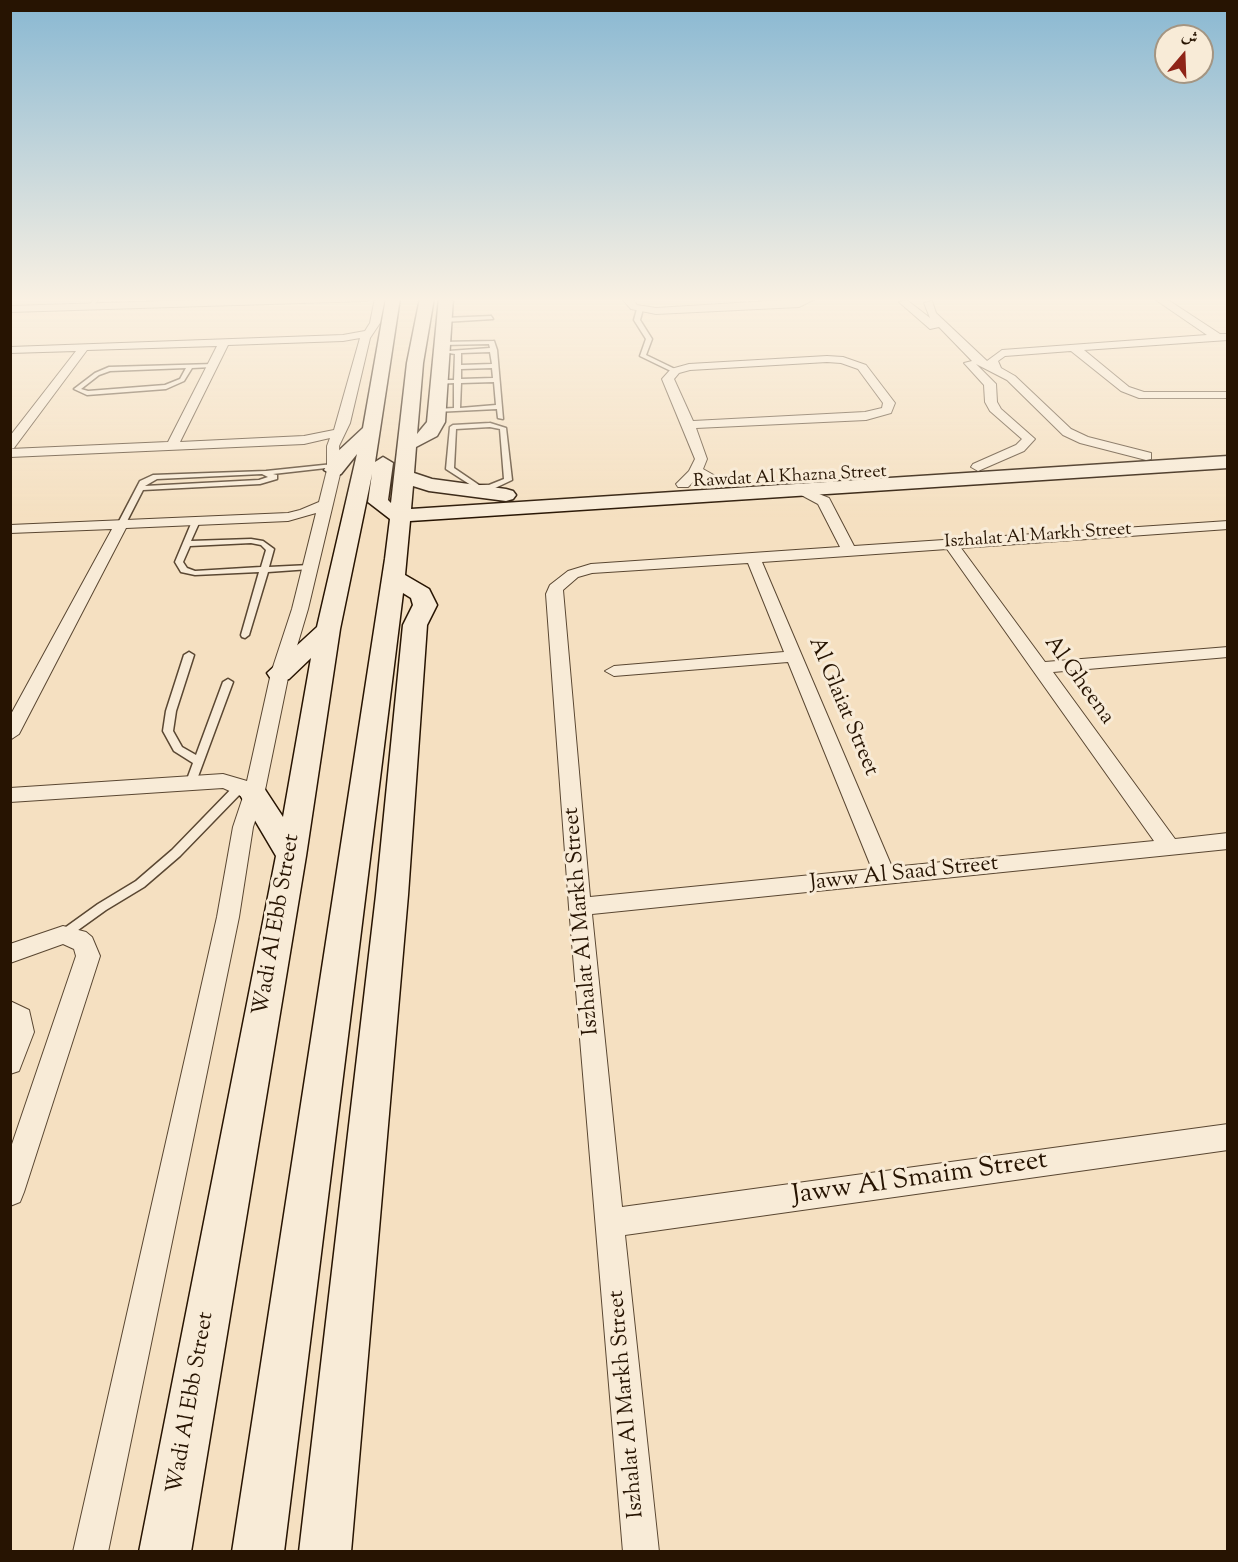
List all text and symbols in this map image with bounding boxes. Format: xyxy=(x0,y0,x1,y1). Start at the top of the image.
north arrow xyxy=(1154,24,1214,84)
text: ش xyxy=(1178,25,1201,52)
street label: Rawdat Al Khazna Street xyxy=(693,462,887,494)
street label: Iszhalat Al Markh Street xyxy=(944,520,1132,554)
street label: Al Gheena xyxy=(1037,632,1119,730)
street label: Al Glaiat Street xyxy=(801,634,883,780)
street label: Iszhalat Al Markh Street xyxy=(560,806,606,1036)
street label: Wadi Al Ebb Street xyxy=(249,832,307,1018)
street label: Jaww Al Saad Street xyxy=(808,852,1000,898)
street label: Jaww Al Smaim Street xyxy=(790,1146,1050,1214)
street label: Iszhalat Al Markh Street xyxy=(605,1289,651,1519)
street label: Wadi Al Ebb Street xyxy=(163,1310,221,1496)

